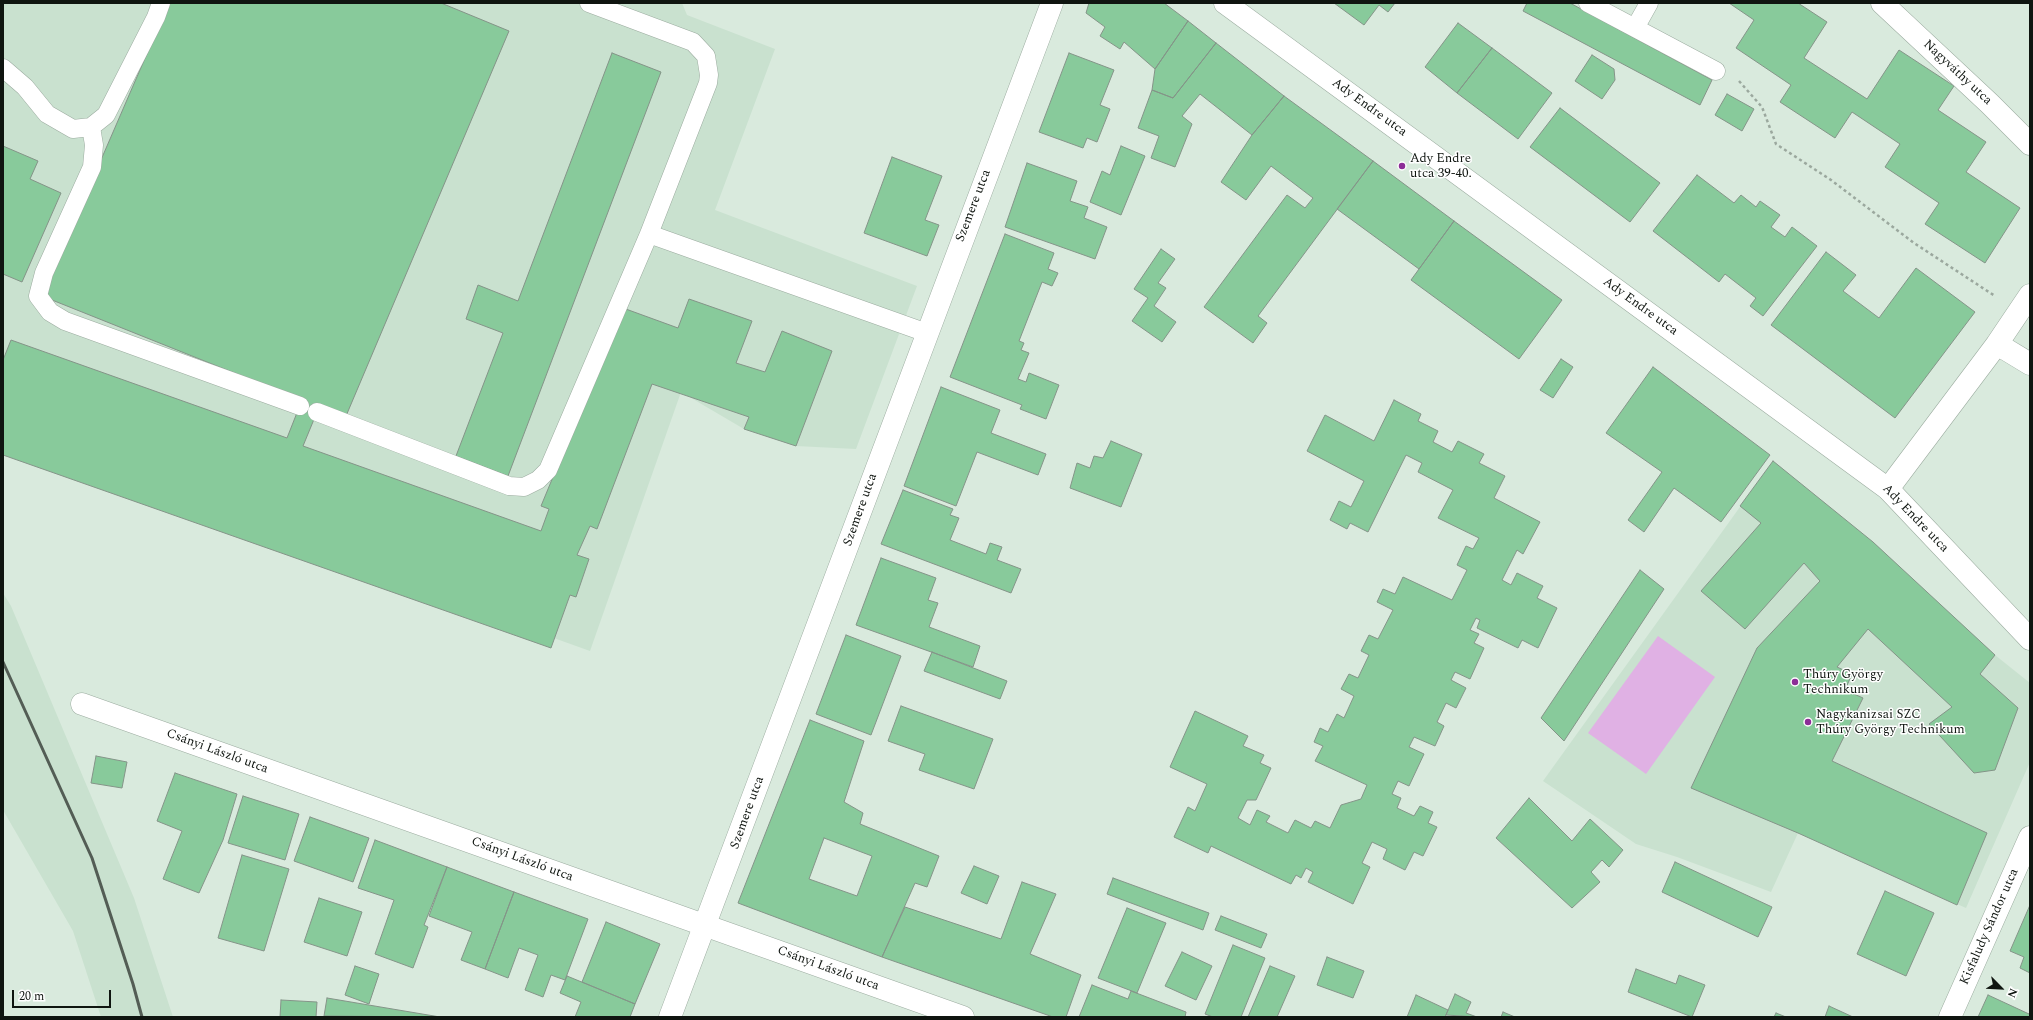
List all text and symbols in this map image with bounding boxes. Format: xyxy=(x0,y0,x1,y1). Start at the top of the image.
street label: Nagyváthy utca xyxy=(1919,37,1995,109)
street label: Ady Endre utca xyxy=(1329,76,1409,140)
place label: Ady Endre utca 39-40. xyxy=(1410,151,1472,182)
marker: Ady Endre utca 39-40. xyxy=(1397,161,1407,171)
street label: Szemere utca xyxy=(953,168,995,244)
street label: Ady Endre utca xyxy=(1600,275,1680,339)
street label: Szemere utca xyxy=(841,472,881,548)
street label: Ady Endre utca xyxy=(1879,482,1951,556)
place label: Thúry György Technikum xyxy=(1803,667,1883,698)
marker: Thúry György Technikum xyxy=(1790,677,1800,687)
place label: Nagykanizsai SZC Thúry György Technikum xyxy=(1816,707,1965,738)
marker: Nagykanizsai SZC Thúry György Technikum xyxy=(1803,717,1813,727)
street label: Csányi László utca xyxy=(164,726,270,778)
street label: Szemere utca xyxy=(728,775,768,851)
street label: Csányi László utca xyxy=(469,834,575,886)
street label: Kisfaludy Sándor utca xyxy=(1957,866,2023,988)
street label: Csányi László utca xyxy=(775,943,881,995)
north arrow xyxy=(1981,968,2021,1008)
scale bar xyxy=(14,982,113,1008)
text: N xyxy=(2003,986,2022,1001)
text: 20 m xyxy=(19,987,44,1006)

